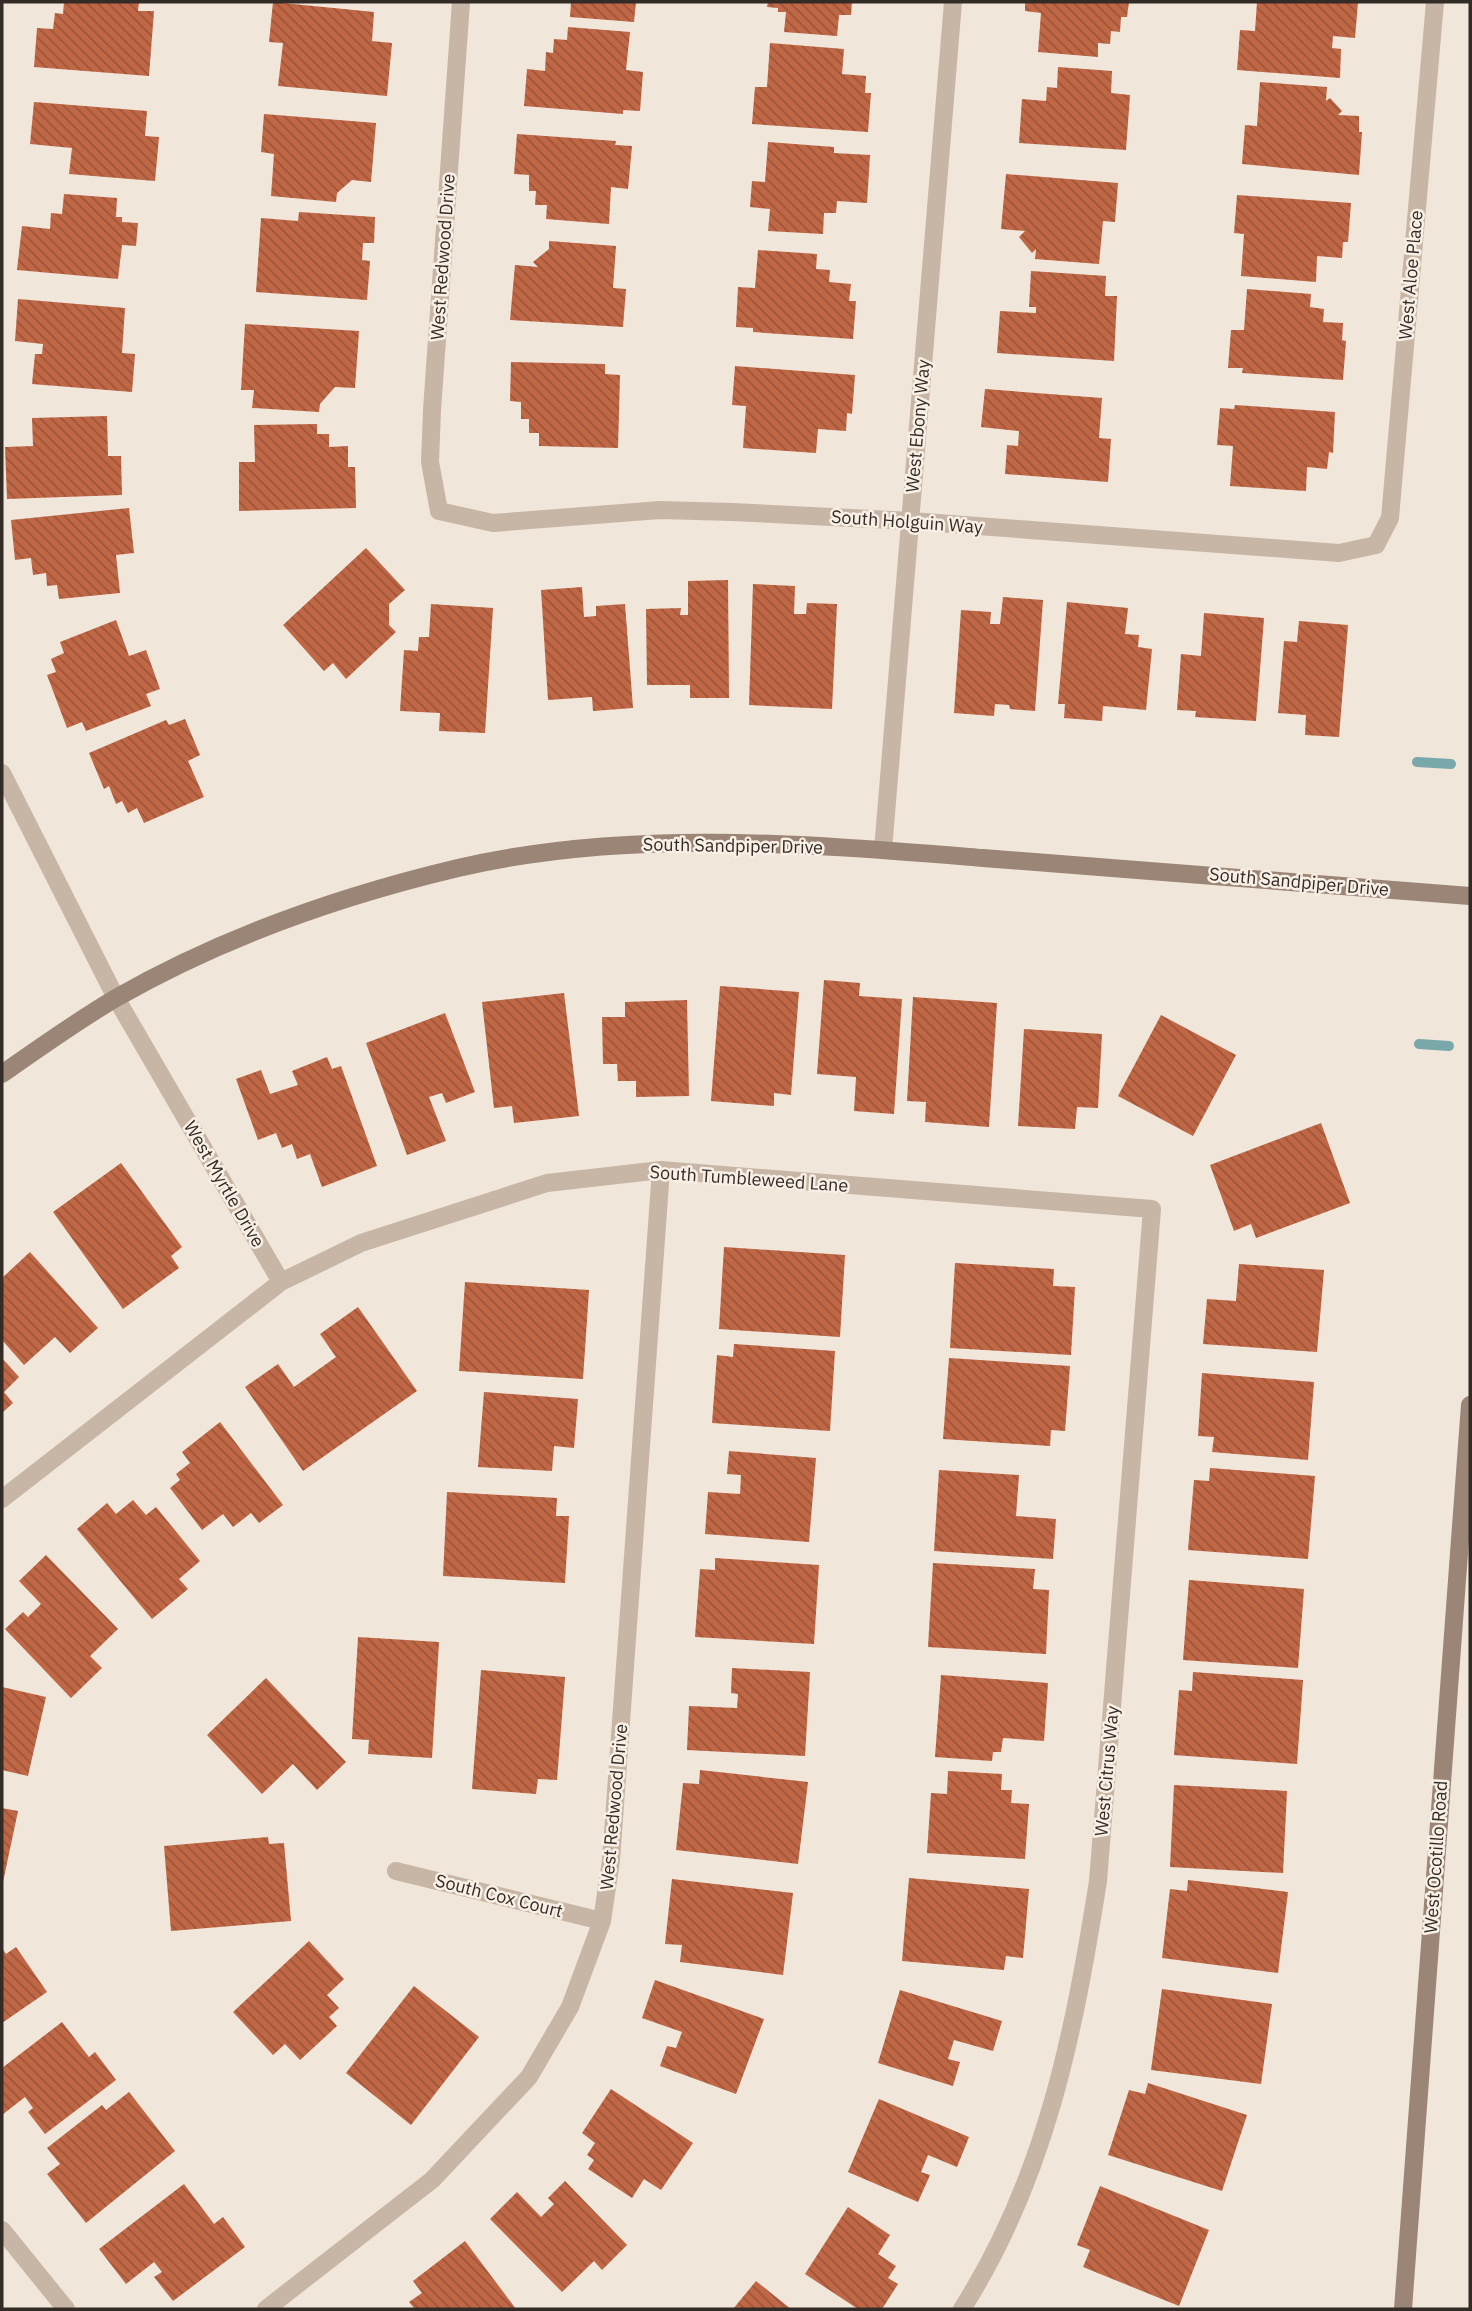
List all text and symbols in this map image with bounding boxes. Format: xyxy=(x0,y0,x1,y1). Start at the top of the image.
street label: West Redwood Drive xyxy=(425,173,460,341)
street label: West Aloe Place xyxy=(1393,209,1428,341)
street label: West Ebony Way xyxy=(900,358,935,493)
street label: South Holguin Way xyxy=(830,505,984,538)
street label: South Sandpiper Drive xyxy=(643,832,823,859)
street label: South Sandpiper Drive xyxy=(1208,862,1390,901)
street label: West Myrtle Drive xyxy=(179,1116,270,1251)
street label: South Tumbleweed Lane xyxy=(649,1160,849,1197)
street label: West Citrus Way xyxy=(1089,1705,1124,1837)
street label: West Redwood Drive xyxy=(595,1723,632,1891)
street label: West Ocotillo Road xyxy=(1419,1780,1452,1934)
street label: South Cox Court xyxy=(433,1869,565,1922)

